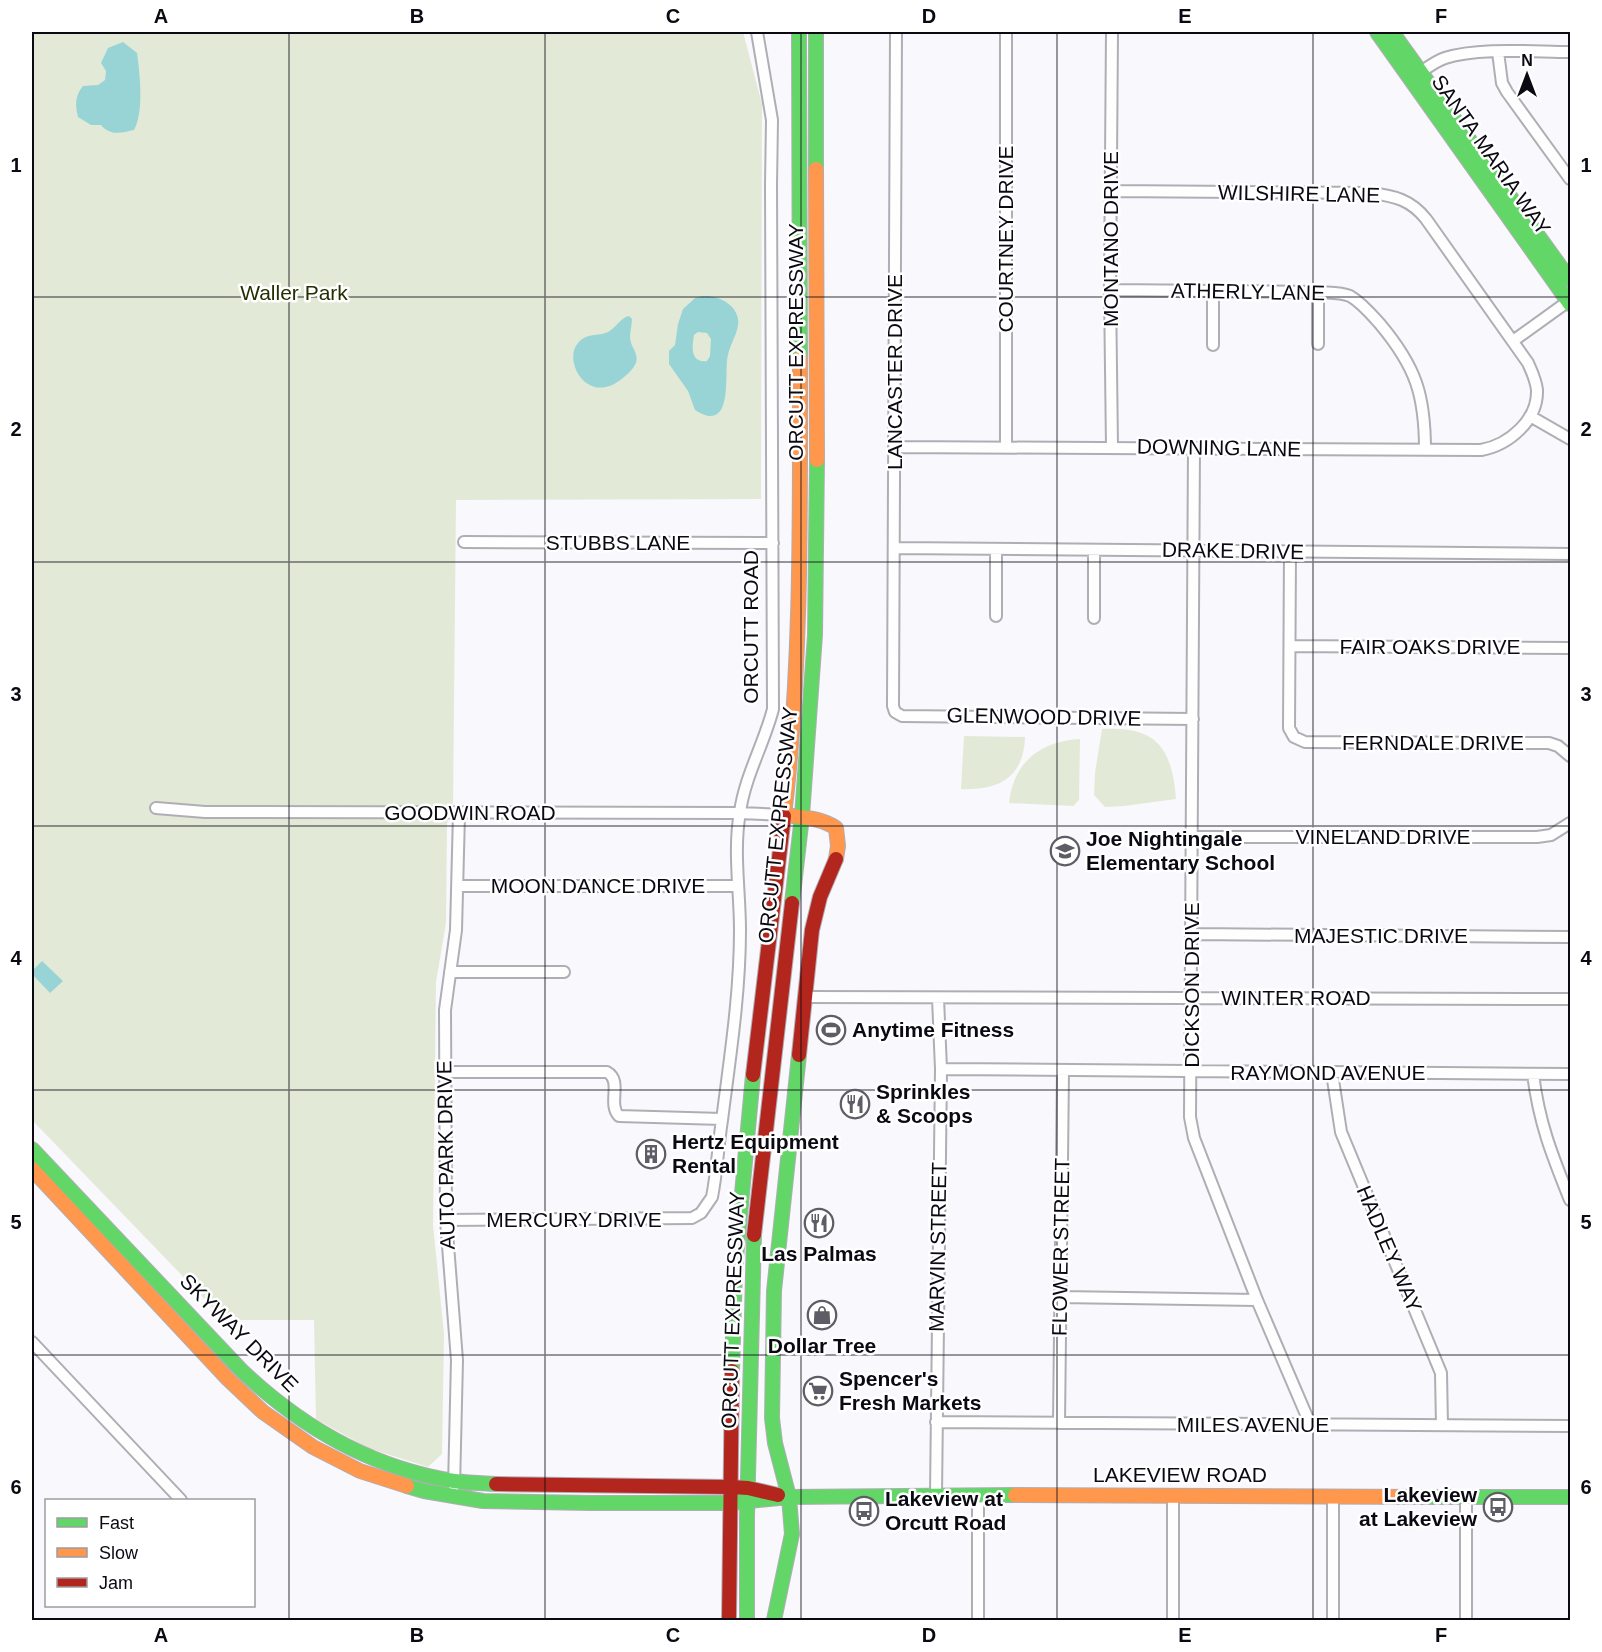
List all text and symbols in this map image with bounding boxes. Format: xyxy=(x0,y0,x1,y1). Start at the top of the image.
text: A xyxy=(154,5,168,27)
text: B xyxy=(410,5,424,27)
text: C xyxy=(666,5,680,27)
text: D xyxy=(922,5,936,27)
text: E xyxy=(1178,5,1192,27)
text: F xyxy=(1435,5,1447,27)
north arrow xyxy=(1497,45,1557,105)
text: N xyxy=(1521,52,1533,69)
street label: SANTA MARIA WAY xyxy=(1428,70,1555,239)
street label: COURTNEY DRIVE xyxy=(994,145,1017,333)
street label: MONTANO DRIVE xyxy=(1099,151,1122,327)
text: 1 xyxy=(10,154,22,176)
text: 1 xyxy=(1580,154,1592,176)
street label: WILSHIRE LANE xyxy=(1218,181,1380,206)
street label: ORCUTT EXPRESSWAY xyxy=(784,223,807,461)
street label: LANCASTER DRIVE xyxy=(883,274,906,470)
street label: ATHERLY LANE xyxy=(1171,279,1325,304)
park label: Waller Park xyxy=(240,281,348,304)
text: 2 xyxy=(10,418,22,440)
text: 2 xyxy=(1580,418,1592,440)
street label: DOWNING LANE xyxy=(1137,435,1301,460)
street label: STUBBS LANE xyxy=(546,531,690,554)
street label: DRAKE DRIVE xyxy=(1162,538,1304,563)
street label: ORCUTT ROAD xyxy=(739,550,762,704)
street label: FAIR OAKS DRIVE xyxy=(1340,635,1520,658)
text: 3 xyxy=(10,683,22,705)
text: 3 xyxy=(1580,683,1592,705)
street label: GLENWOOD DRIVE xyxy=(946,703,1142,730)
street label: ORCUTT EXPRESSWAY xyxy=(754,706,801,944)
street label: FERNDALE DRIVE xyxy=(1342,731,1524,754)
street label: GOODWIN ROAD xyxy=(384,801,556,824)
street label: VINELAND DRIVE xyxy=(1295,825,1471,848)
place label: Joe Nightingale Elementary School xyxy=(1086,827,1275,874)
school or university icon: Joe Nightingale Elementary School xyxy=(1049,835,1081,867)
street label: MOON DANCE DRIVE xyxy=(491,874,705,897)
street label: DICKSON DRIVE xyxy=(1180,902,1203,1068)
street label: MAJESTIC DRIVE xyxy=(1294,924,1468,947)
text: 4 xyxy=(10,947,22,969)
text: 4 xyxy=(1580,947,1592,969)
street label: WINTER ROAD xyxy=(1221,986,1371,1009)
sports icon: Anytime Fitness xyxy=(815,1014,847,1046)
place label: Anytime Fitness xyxy=(852,1018,1014,1041)
street label: AUTO PARK DRIVE xyxy=(432,1060,459,1250)
street label: RAYMOND AVENUE xyxy=(1230,1061,1426,1084)
place label: Sprinkles & Scoops xyxy=(876,1080,973,1127)
restaurant icon: Sprinkles & Scoops xyxy=(839,1088,871,1120)
place label: Hertz Equipment Rental xyxy=(672,1130,839,1177)
building icon: Hertz Equipment Rental xyxy=(635,1138,667,1170)
street label: FLOWER STREET xyxy=(1047,1157,1074,1336)
street label: MARVIN STREET xyxy=(925,1162,950,1332)
street label: HADLEY WAY xyxy=(1353,1182,1426,1315)
street label: ORCUTT EXPRESSWAY xyxy=(717,1191,748,1429)
restaurant icon: Las Palmas xyxy=(803,1207,835,1239)
street label: MERCURY DRIVE xyxy=(486,1208,662,1231)
text: 5 xyxy=(10,1211,22,1233)
text: 5 xyxy=(1580,1211,1592,1233)
place label: Las Palmas xyxy=(761,1242,877,1265)
street label: SKYWAY DRIVE xyxy=(176,1269,303,1396)
shop icon: Dollar Tree xyxy=(806,1299,838,1331)
place label: Dollar Tree xyxy=(768,1334,876,1357)
place label: Spencer's Fresh Markets xyxy=(839,1367,981,1414)
supermarket icon: Spencer's Fresh Markets xyxy=(802,1375,834,1407)
street label: MILES AVENUE xyxy=(1177,1413,1329,1436)
street label: LAKEVIEW ROAD xyxy=(1093,1463,1267,1486)
text: 6 xyxy=(10,1476,22,1498)
text: 6 xyxy=(1580,1476,1592,1498)
place label: Lakeview at Lakeview xyxy=(1359,1483,1478,1530)
place label: Lakeview at Orcutt Road xyxy=(885,1487,1006,1534)
bus stop icon: Lakeview at Lakeview xyxy=(1482,1491,1514,1523)
bus stop icon: Lakeview at Orcutt Road xyxy=(848,1495,880,1527)
legend xyxy=(45,1499,255,1607)
text: Fast xyxy=(99,1513,134,1533)
text: Slow xyxy=(99,1543,139,1563)
text: Jam xyxy=(99,1573,133,1593)
text: A xyxy=(154,1624,168,1646)
text: B xyxy=(410,1624,424,1646)
text: C xyxy=(666,1624,680,1646)
text: D xyxy=(922,1624,936,1646)
text: E xyxy=(1178,1624,1192,1646)
text: F xyxy=(1435,1624,1447,1646)

